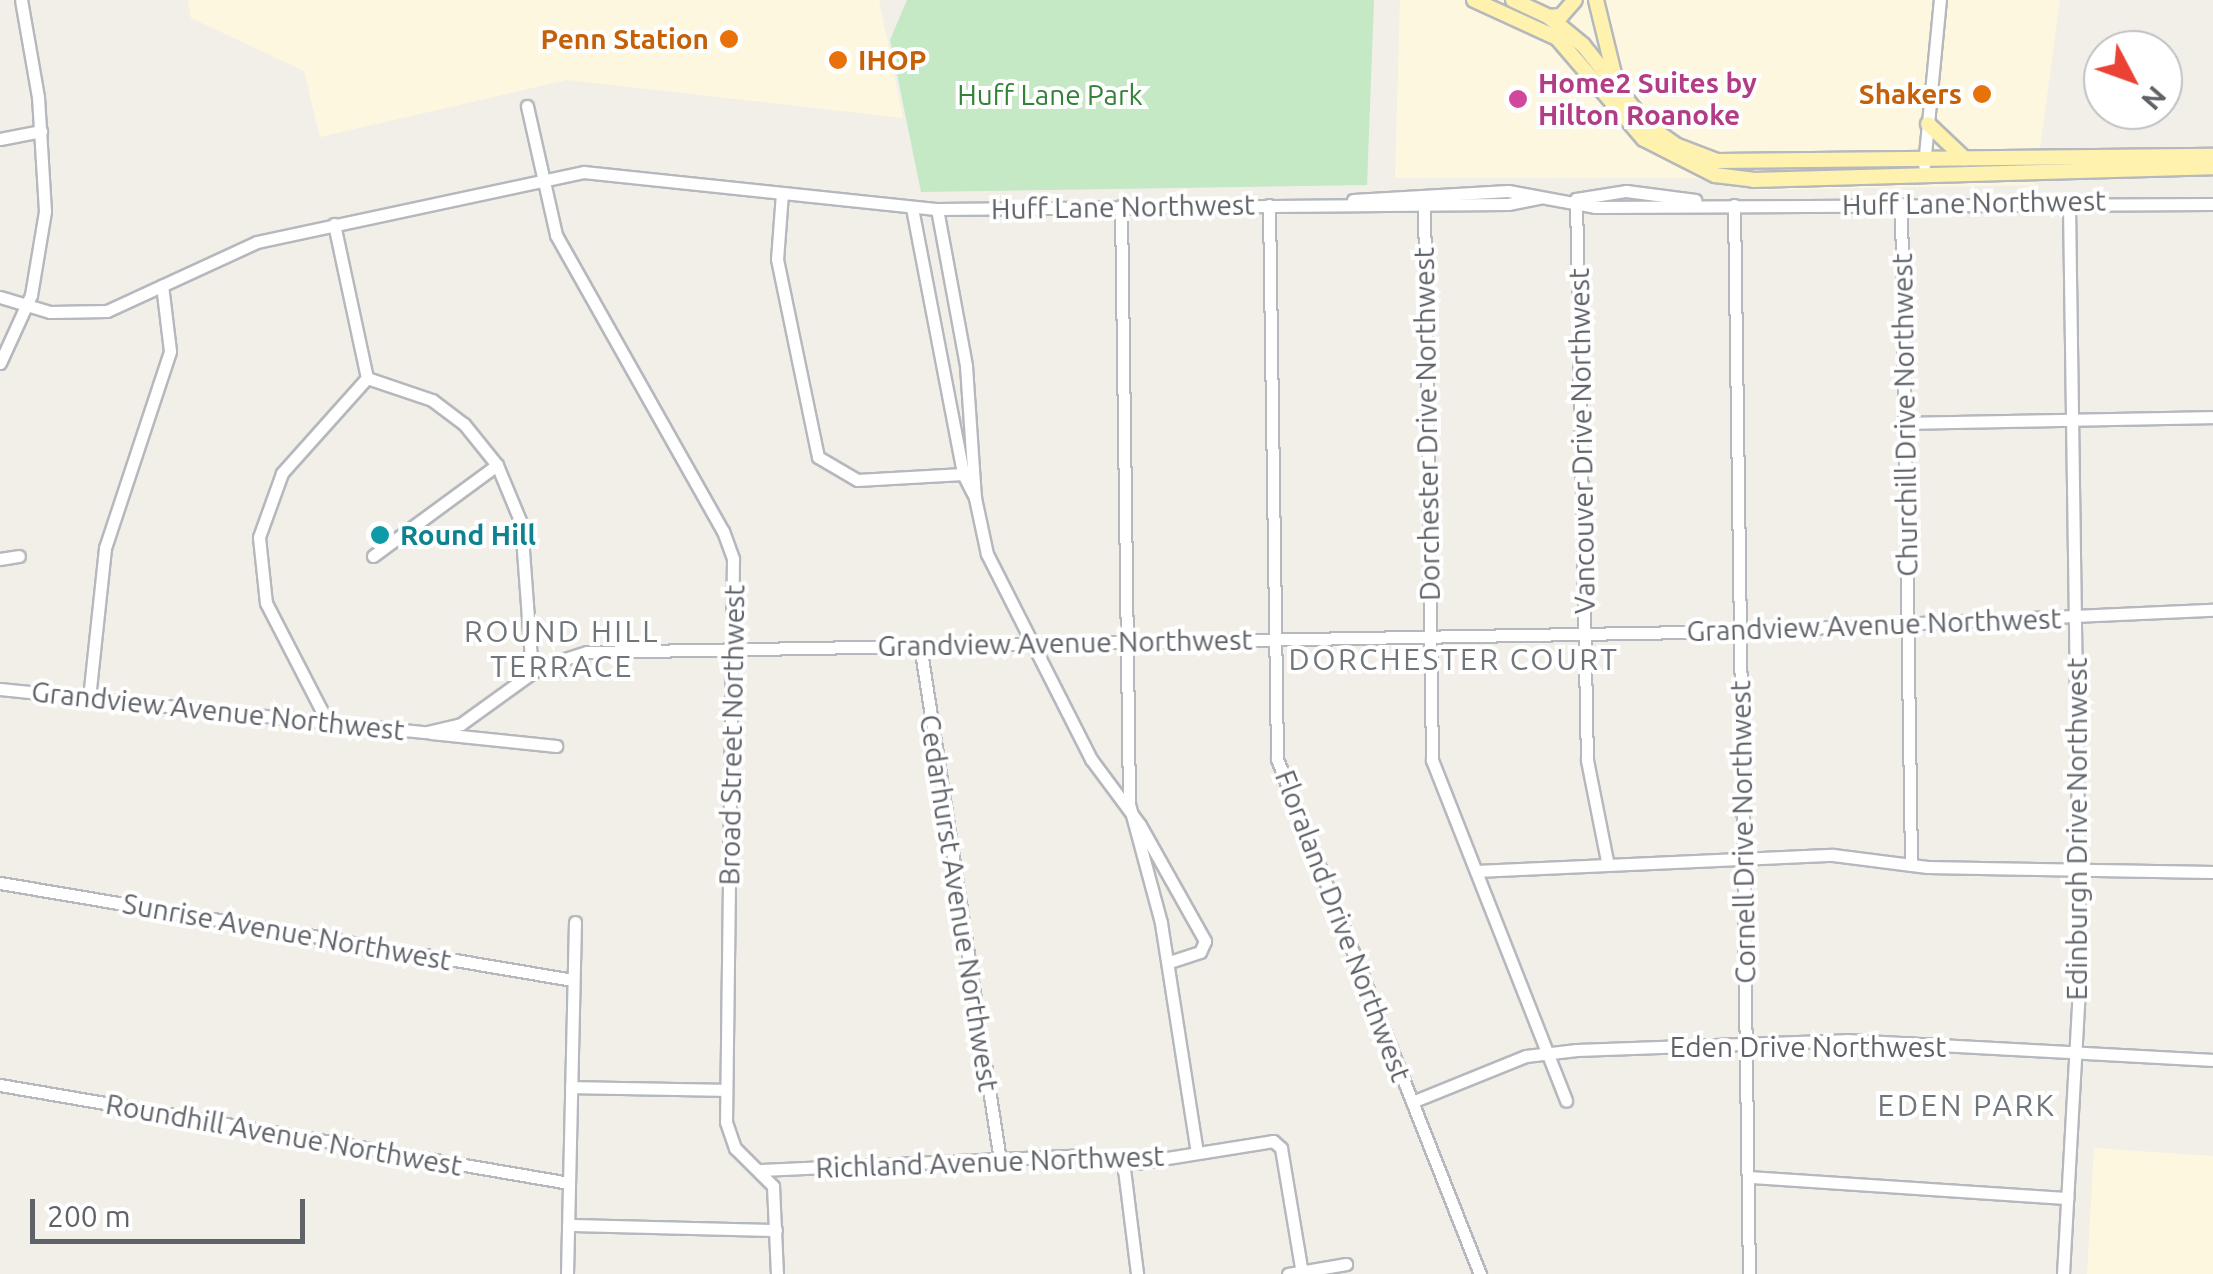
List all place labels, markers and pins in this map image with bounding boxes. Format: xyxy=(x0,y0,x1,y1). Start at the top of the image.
place label: Penn Station xyxy=(540,22,709,56)
marker: Penn Station xyxy=(718,28,740,50)
place label: IHOP xyxy=(858,43,926,77)
marker: IHOP xyxy=(827,49,849,71)
place label: Home2 Suites by Hilton Roanoke xyxy=(1538,66,1757,132)
place label: Shakers xyxy=(1859,77,1962,111)
marker: Shakers xyxy=(1971,83,1993,105)
marker: Home2 Suites by Hilton Roanoke xyxy=(1507,88,1529,110)
place label: Round Hill xyxy=(400,518,536,552)
marker: Round Hill xyxy=(369,524,391,546)

